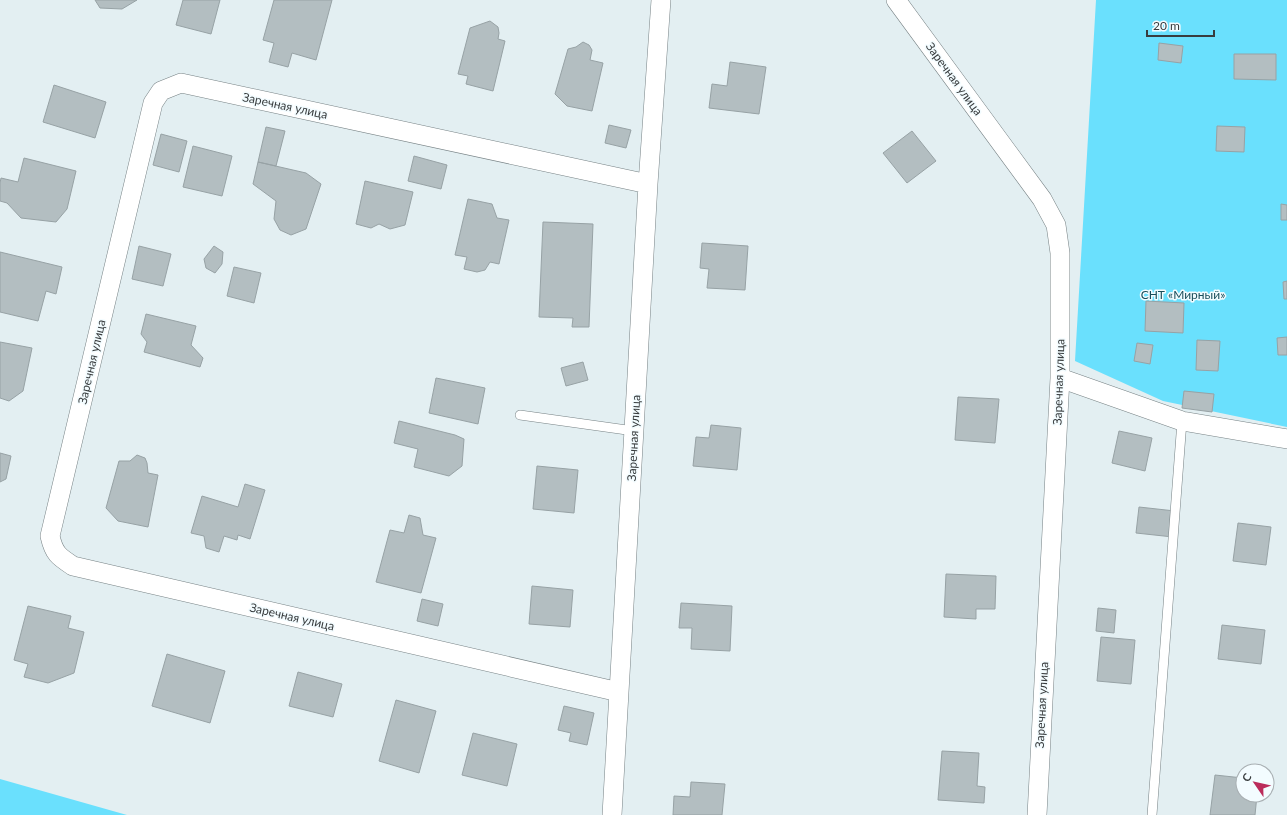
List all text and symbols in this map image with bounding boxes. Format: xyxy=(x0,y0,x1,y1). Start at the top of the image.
scale bar xyxy=(1147,12,1214,38)
text: 20 m xyxy=(1153,18,1180,33)
street label: Заречная улица xyxy=(923,39,986,118)
street label: Заречная улица xyxy=(241,89,329,122)
park label: СНТ «Мирный» xyxy=(1141,287,1225,302)
street label: Заречная улица xyxy=(74,318,109,406)
street label: Заречная улица xyxy=(1049,338,1068,425)
street label: Заречная улица xyxy=(624,394,643,482)
street label: Заречная улица xyxy=(248,599,336,634)
street label: Заречная улица xyxy=(1032,661,1051,749)
north arrow xyxy=(1235,763,1275,803)
text: С xyxy=(1239,770,1254,784)

